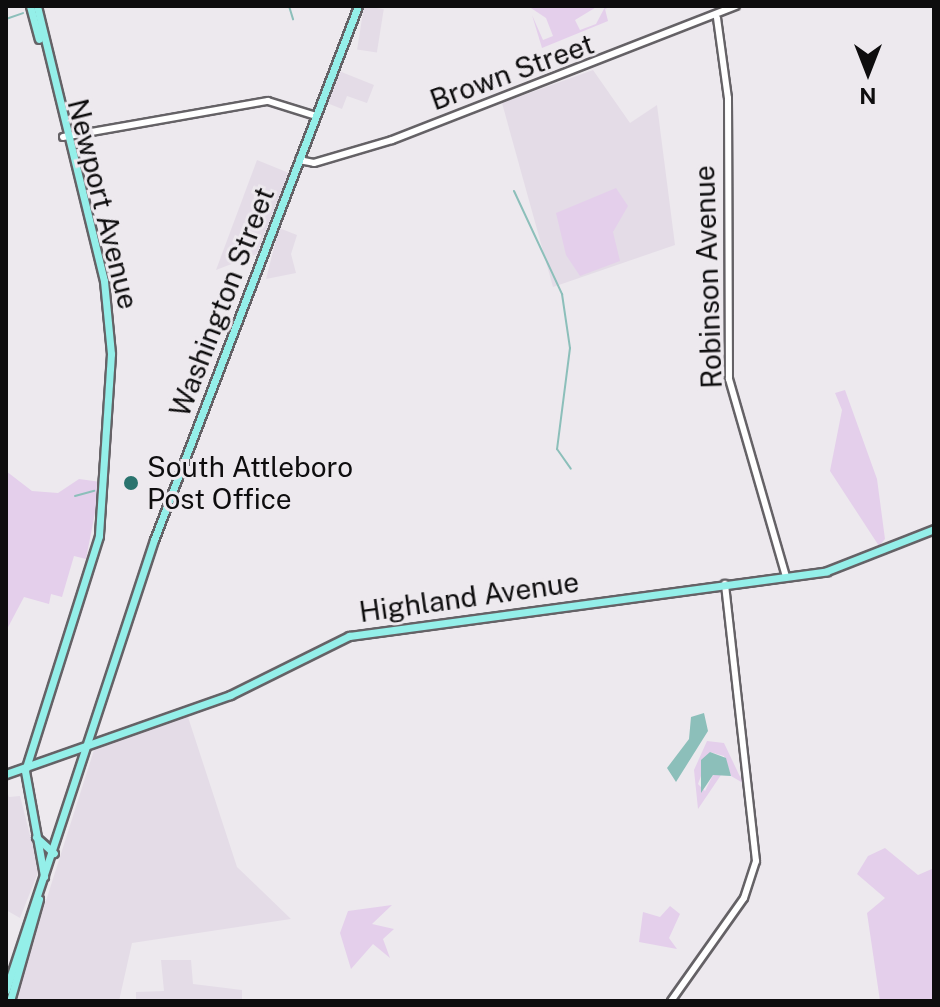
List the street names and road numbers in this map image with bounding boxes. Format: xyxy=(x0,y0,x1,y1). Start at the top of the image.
street label: Brown Street xyxy=(426,27,598,117)
street label: Newport Avenue xyxy=(61,95,145,313)
street label: Robinson Avenue xyxy=(687,165,729,389)
street label: Washington Street xyxy=(163,183,281,421)
street label: Highland Avenue xyxy=(357,565,581,629)

